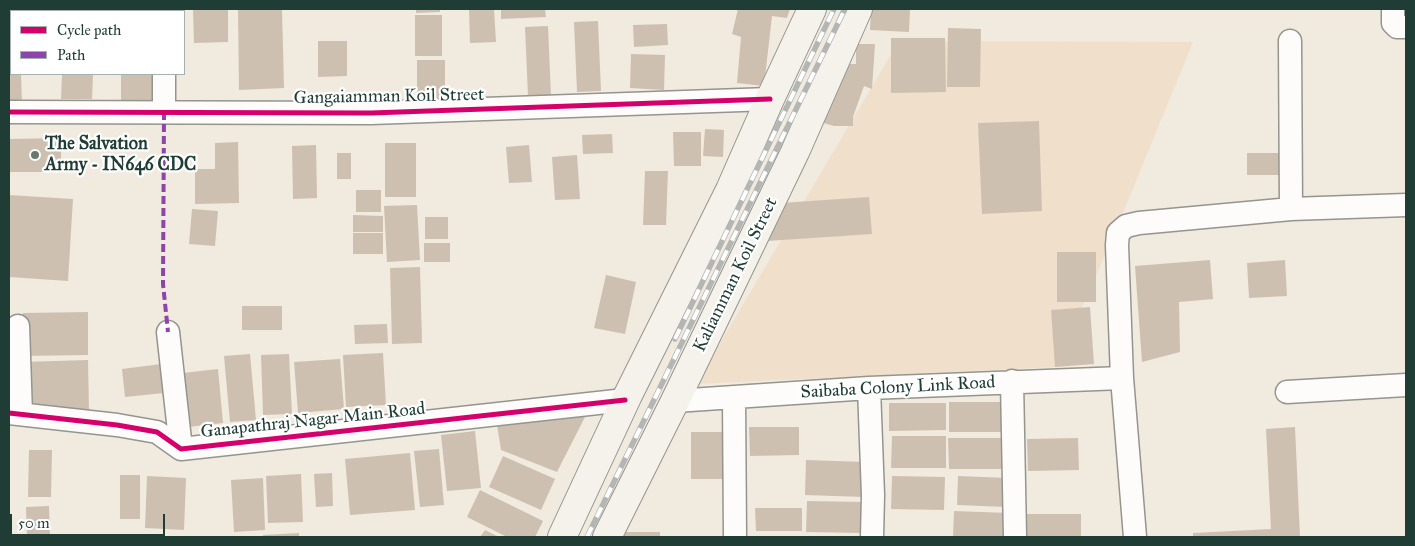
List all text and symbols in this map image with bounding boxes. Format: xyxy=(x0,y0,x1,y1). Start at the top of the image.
legend xyxy=(10,10,185,75)
text: Cycle path xyxy=(57,21,121,39)
text: Path xyxy=(57,46,85,64)
street label: Gangaiamman Koil Street xyxy=(293,85,485,109)
place label: The Salvation Army - IN646 CDC xyxy=(45,134,196,176)
marker: The Salvation Army - IN646 CDC xyxy=(29,149,41,161)
street label: Kaliamman Koil Street xyxy=(689,194,783,356)
street label: Saibaba Colony Link Road xyxy=(800,372,996,404)
street label: Ganapathraj Nagar Main Road xyxy=(200,398,426,444)
scale bar xyxy=(12,504,168,536)
text: 50 m xyxy=(18,514,50,532)

